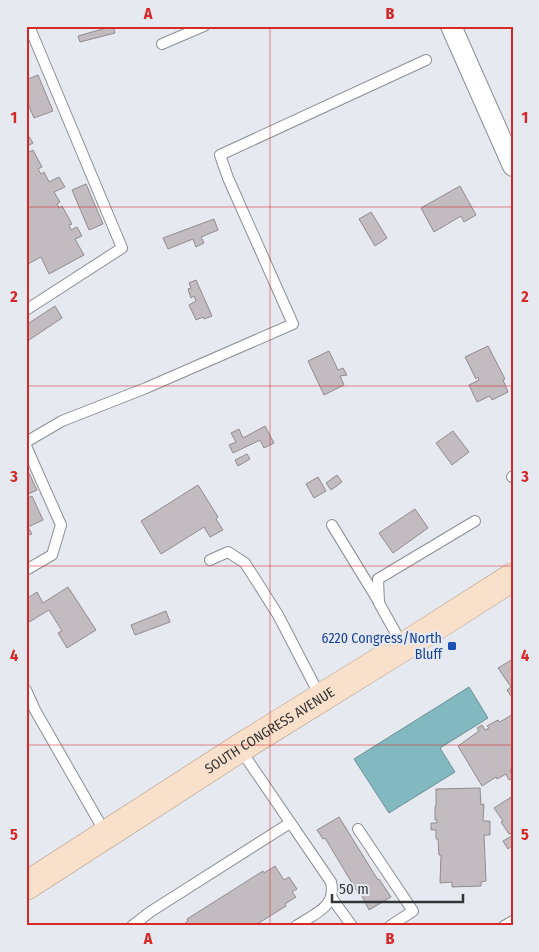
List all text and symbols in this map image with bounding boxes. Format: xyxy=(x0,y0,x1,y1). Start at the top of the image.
text: A xyxy=(143,4,153,23)
text: B xyxy=(386,4,395,23)
text: 1 xyxy=(11,108,17,127)
text: 1 xyxy=(522,108,528,127)
text: 2 xyxy=(9,287,18,306)
text: 2 xyxy=(520,287,529,306)
text: 3 xyxy=(9,467,18,486)
text: 3 xyxy=(520,467,529,486)
place label: 6220 Congress/North Bluff xyxy=(322,630,444,663)
marker: 6220 Congress/North Bluff xyxy=(446,640,458,652)
text: 4 xyxy=(10,646,18,665)
text: 4 xyxy=(521,646,529,665)
street label: SOUTH CONGRESS AVENUE xyxy=(201,683,338,777)
text: 5 xyxy=(10,825,18,844)
text: 5 xyxy=(521,825,529,844)
scale bar xyxy=(332,872,463,904)
text: 50 m xyxy=(339,880,369,898)
text: A xyxy=(143,929,153,948)
text: B xyxy=(386,929,395,948)

